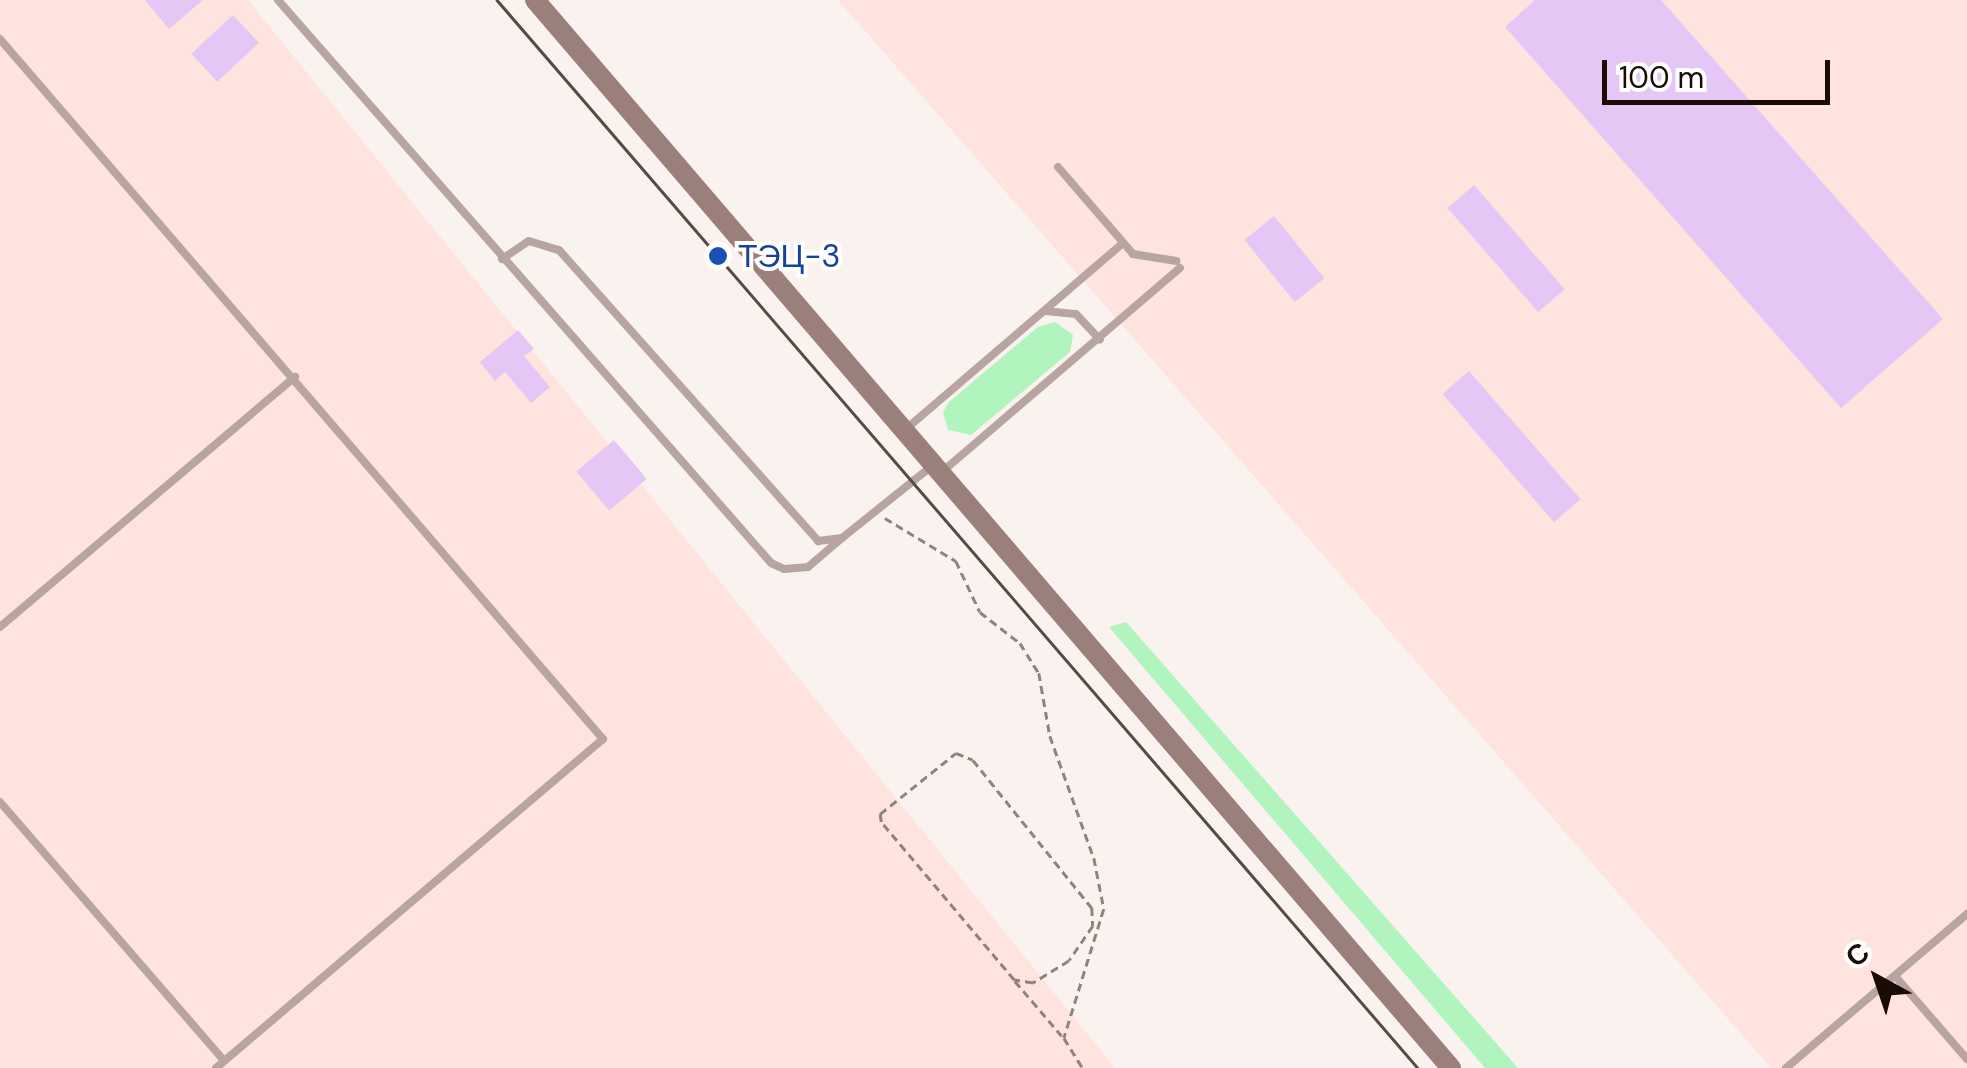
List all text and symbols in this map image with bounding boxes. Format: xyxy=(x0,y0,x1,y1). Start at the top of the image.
scale bar xyxy=(1607,40,1834,102)
text: 100 m xyxy=(1619,58,1704,97)
place label: ТЭЦ-3 xyxy=(738,237,840,275)
marker: ТЭЦ-3 xyxy=(707,245,729,267)
north arrow xyxy=(1827,928,1927,1028)
text: С xyxy=(1838,934,1877,975)

